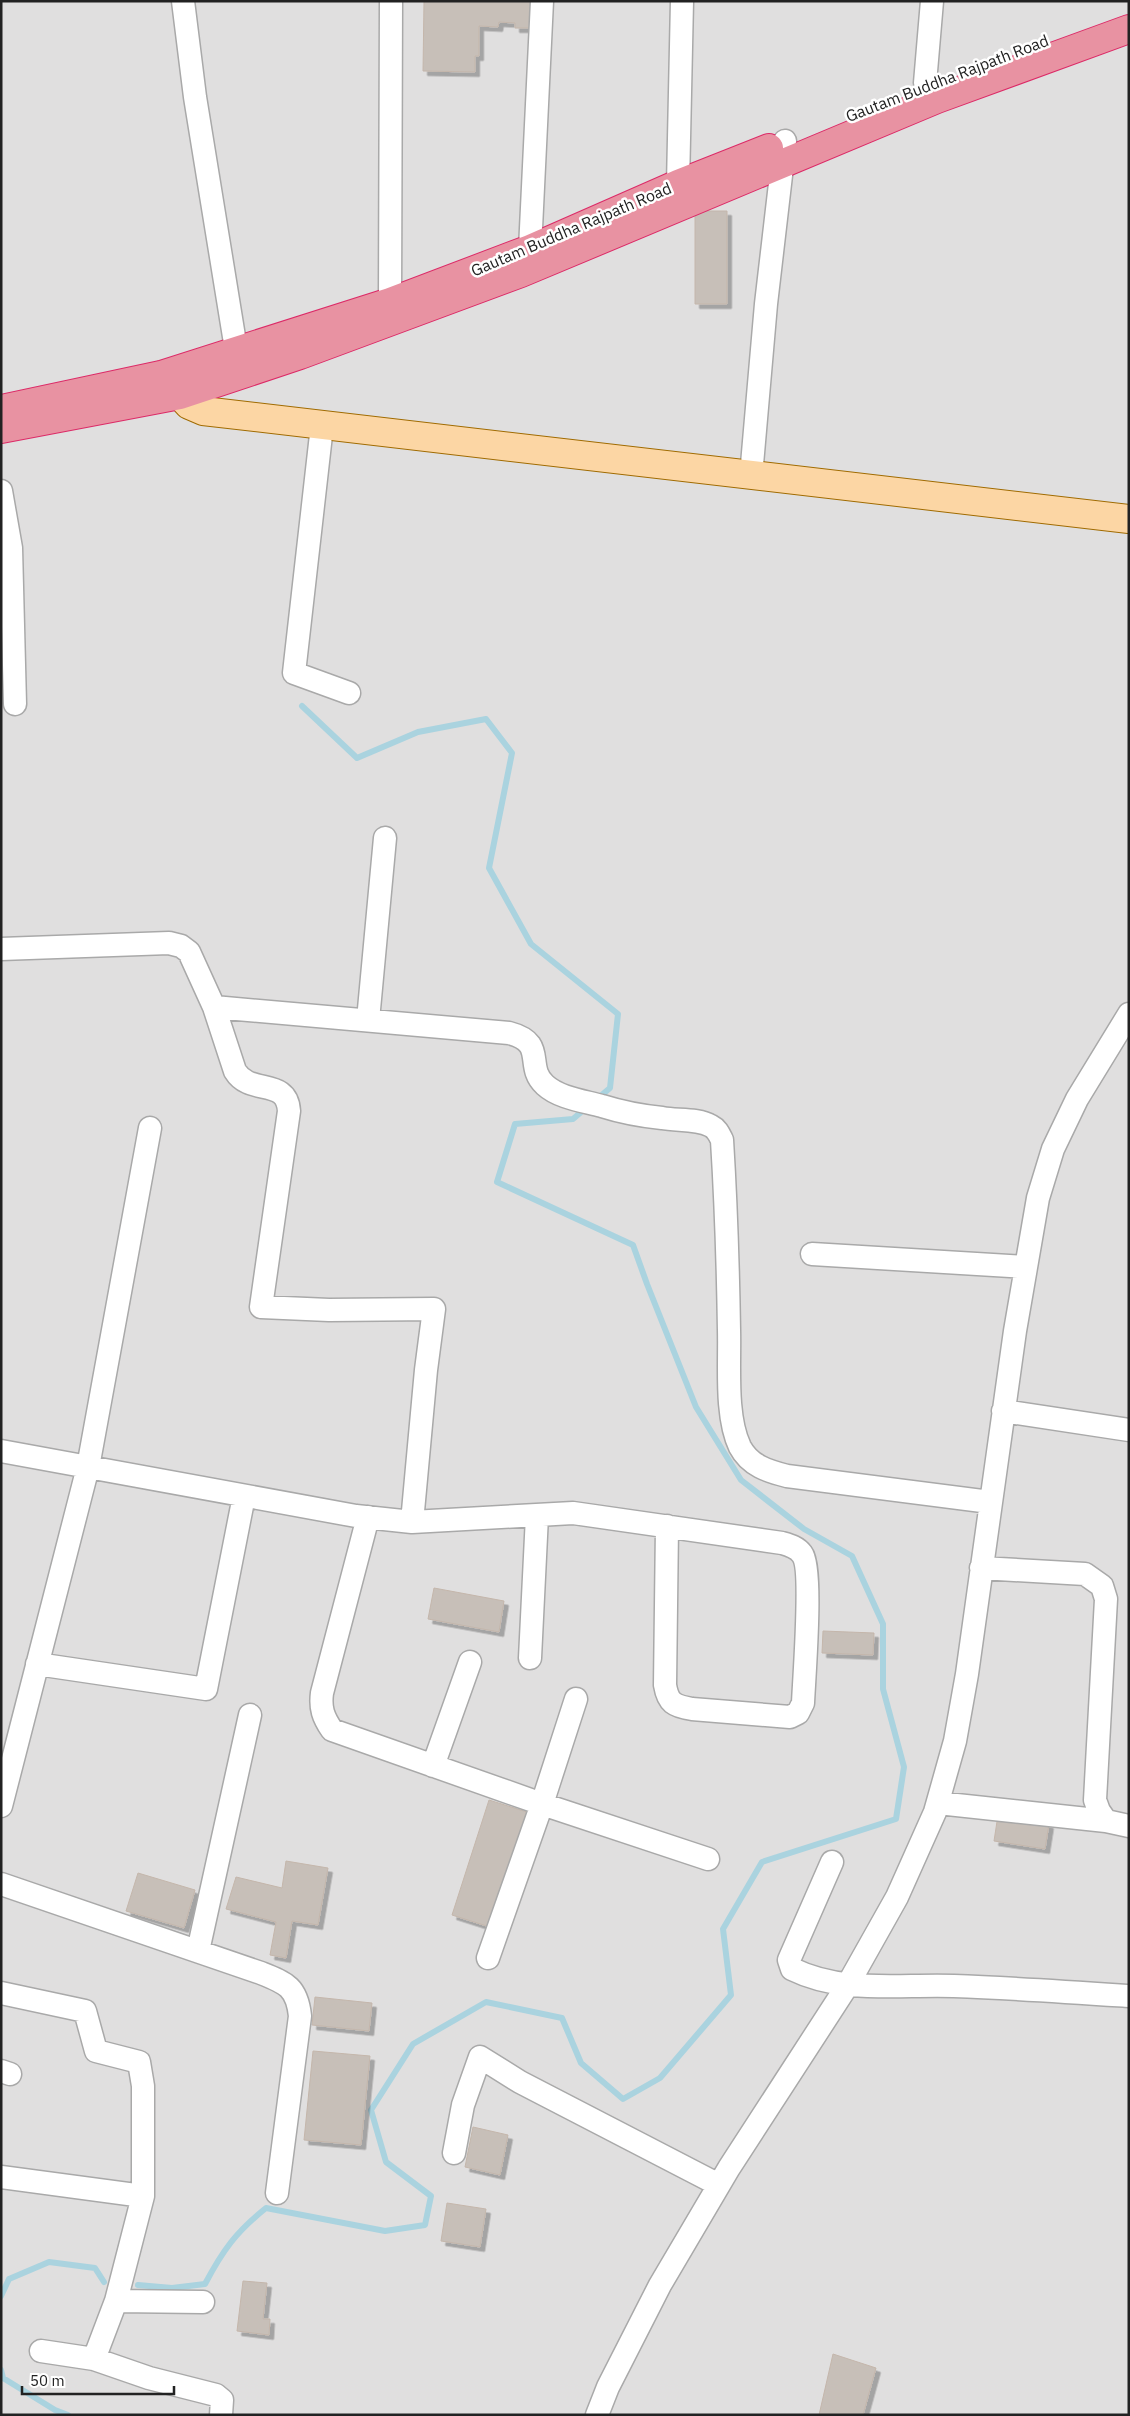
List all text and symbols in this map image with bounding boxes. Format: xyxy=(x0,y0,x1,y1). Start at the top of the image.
street label: Gautam Buddha Rajpath Road xyxy=(843,30,1051,126)
street label: Gautam Buddha Rajpath Road xyxy=(468,178,674,280)
scale bar xyxy=(22,2364,175,2396)
text: 50 m xyxy=(30,2371,65,2390)

